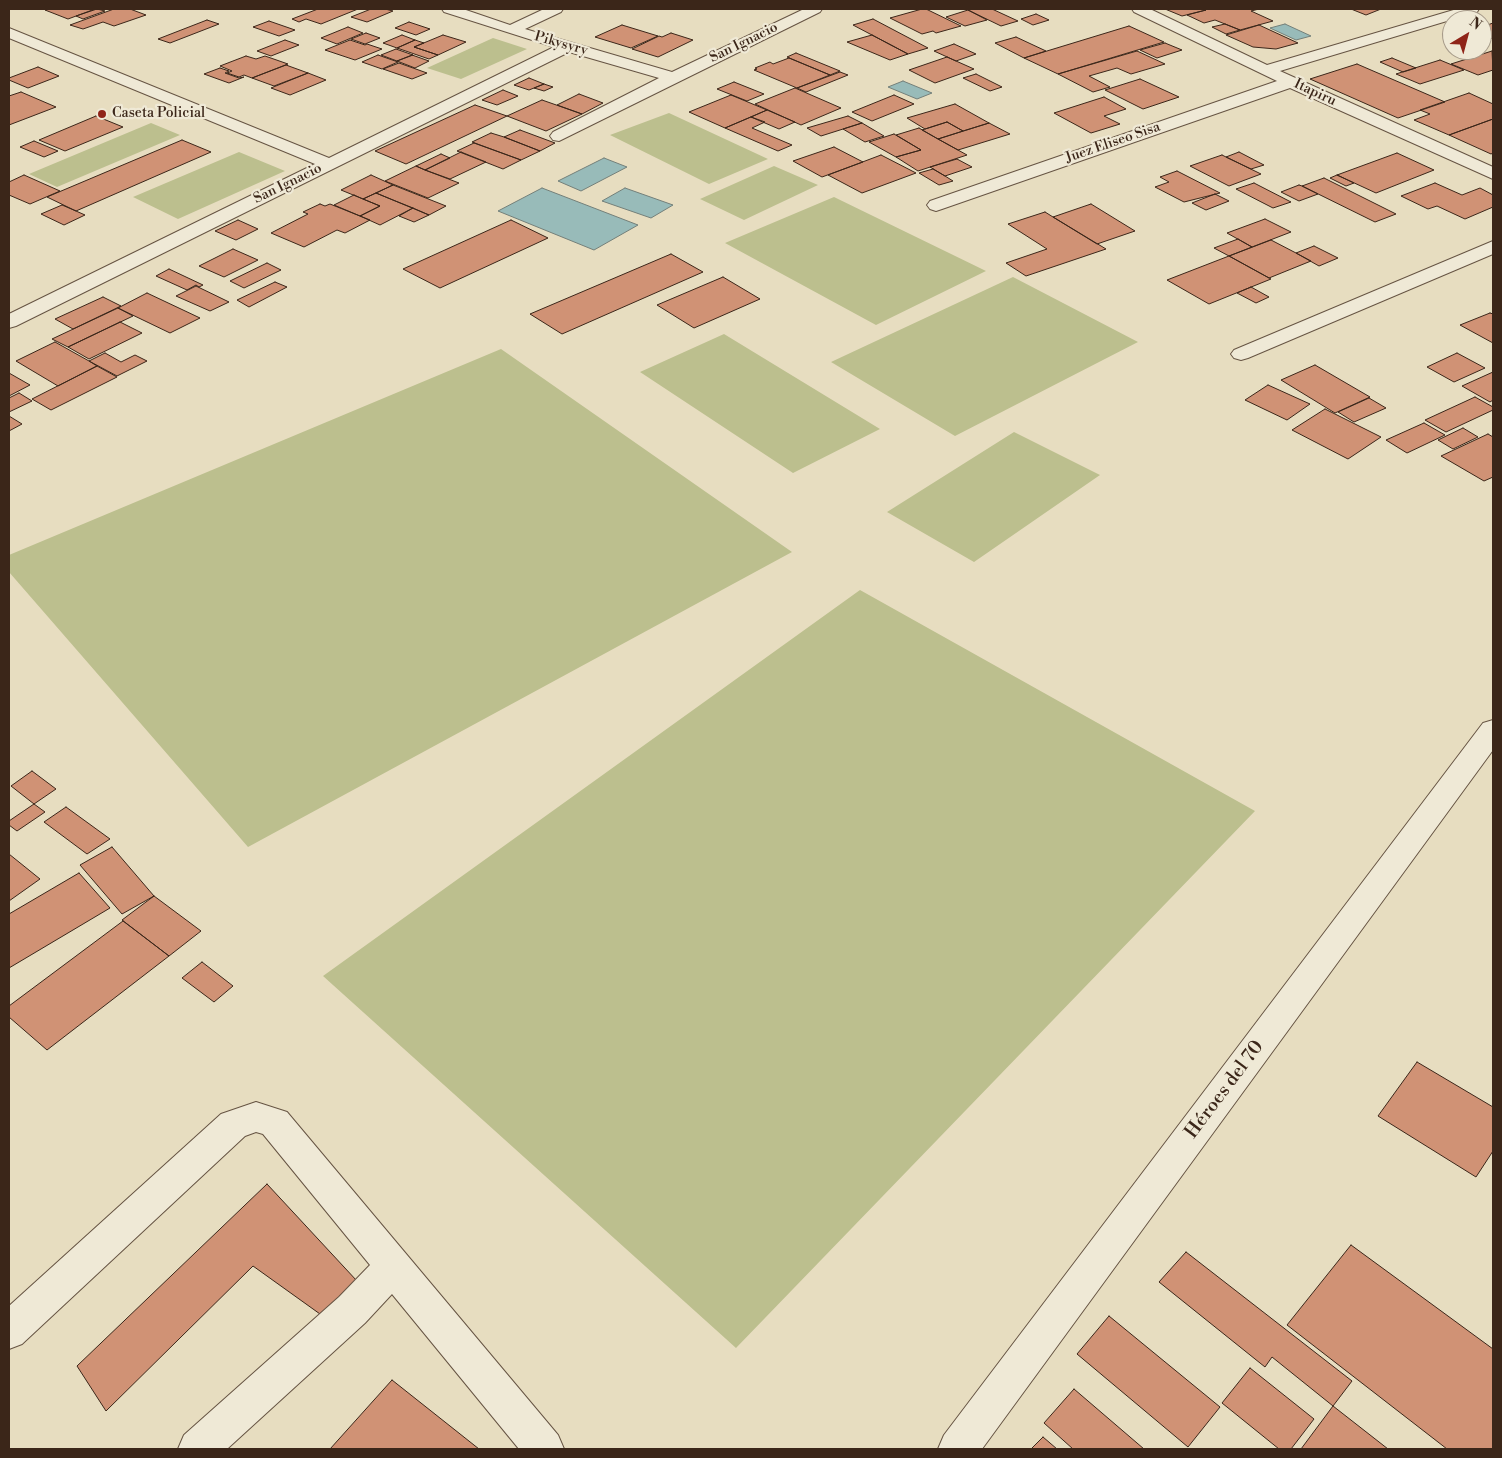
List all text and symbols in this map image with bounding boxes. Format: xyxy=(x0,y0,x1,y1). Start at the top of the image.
north arrow xyxy=(1442,10,1492,60)
text: N xyxy=(1466,13,1485,34)
street label: San Ignacio xyxy=(707,19,781,67)
street label: Pikysyry xyxy=(532,28,590,60)
street label: Itapiru xyxy=(1291,76,1339,110)
place label: Caseta Policial xyxy=(112,106,205,122)
marker: Caseta Policial xyxy=(96,108,108,120)
street label: Juez Eliseo Sisa xyxy=(1064,119,1162,167)
street label: San Ignacio xyxy=(251,160,325,208)
street label: Héroes del 70 xyxy=(1181,1036,1269,1144)

